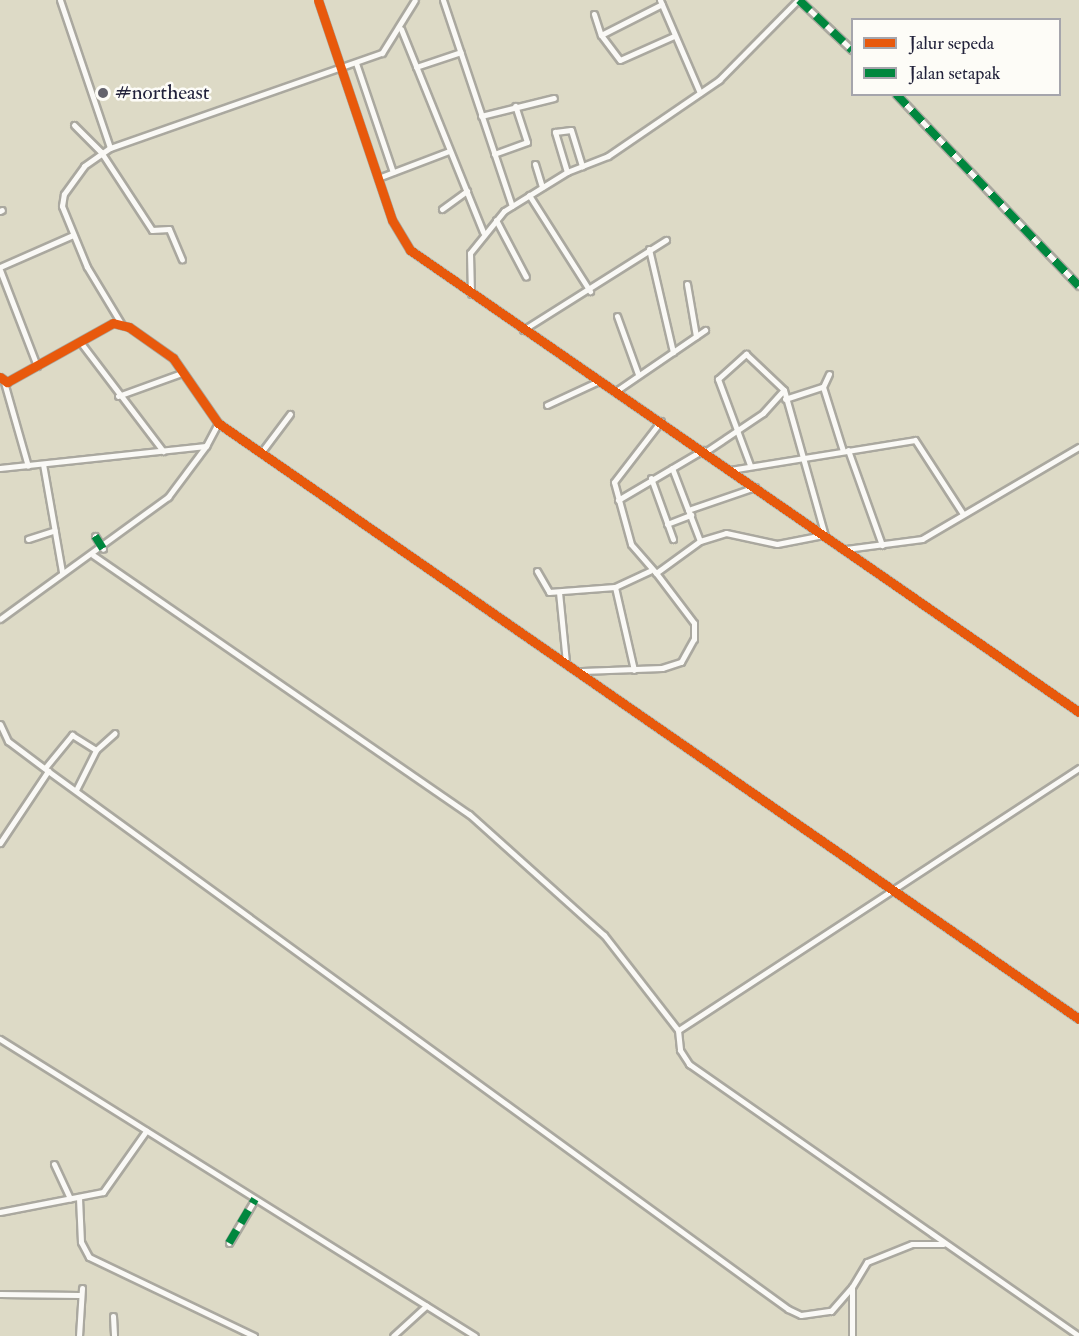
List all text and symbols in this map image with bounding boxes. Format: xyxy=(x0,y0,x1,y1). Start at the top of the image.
legend xyxy=(851,18,1061,96)
text: Jalur sepeda xyxy=(909,32,994,55)
text: Jalan setapak xyxy=(909,62,1000,85)
place label: #northeast xyxy=(115,80,210,106)
marker: #northeast xyxy=(96,86,110,100)

